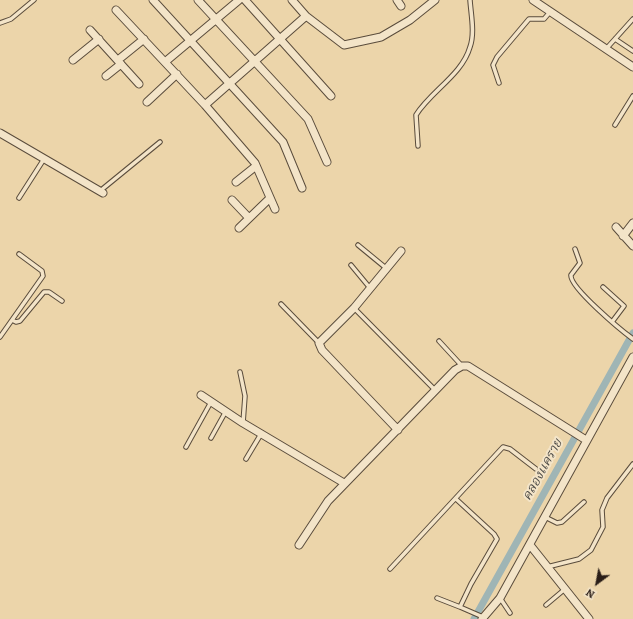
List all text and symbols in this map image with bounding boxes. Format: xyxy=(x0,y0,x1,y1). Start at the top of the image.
water label: คลองเเคราย xyxy=(520,437,566,503)
north arrow xyxy=(577,563,617,603)
text: N xyxy=(583,585,598,602)

